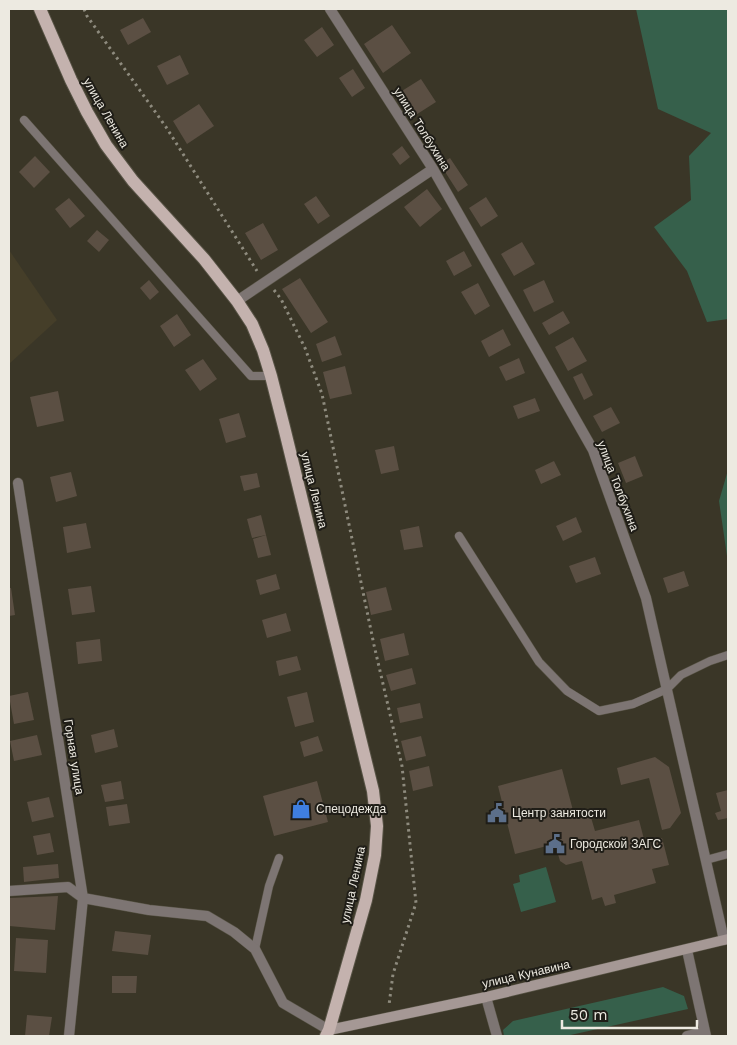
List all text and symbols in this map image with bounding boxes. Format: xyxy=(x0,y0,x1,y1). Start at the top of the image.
street label: улица Ленина xyxy=(80,76,132,151)
street label: улица Толбухина xyxy=(391,85,453,173)
street label: улица Толбухина xyxy=(594,439,642,533)
street label: улица Ленина xyxy=(298,450,330,530)
street label: Горная улица xyxy=(61,718,87,796)
shop icon: Спецодежда xyxy=(290,798,312,820)
place label: Спецодежда xyxy=(316,802,387,816)
public building icon: Центр занятости xyxy=(486,802,508,824)
place label: Центр занятости xyxy=(512,806,606,820)
public building icon: Городской ЗАГС xyxy=(544,833,566,855)
place label: Городской ЗАГС xyxy=(570,837,662,851)
street label: улица Ленина xyxy=(338,845,368,925)
street label: улица Кунавина xyxy=(481,957,572,991)
scale bar xyxy=(562,998,697,1030)
text: 50 m xyxy=(570,1006,607,1024)

